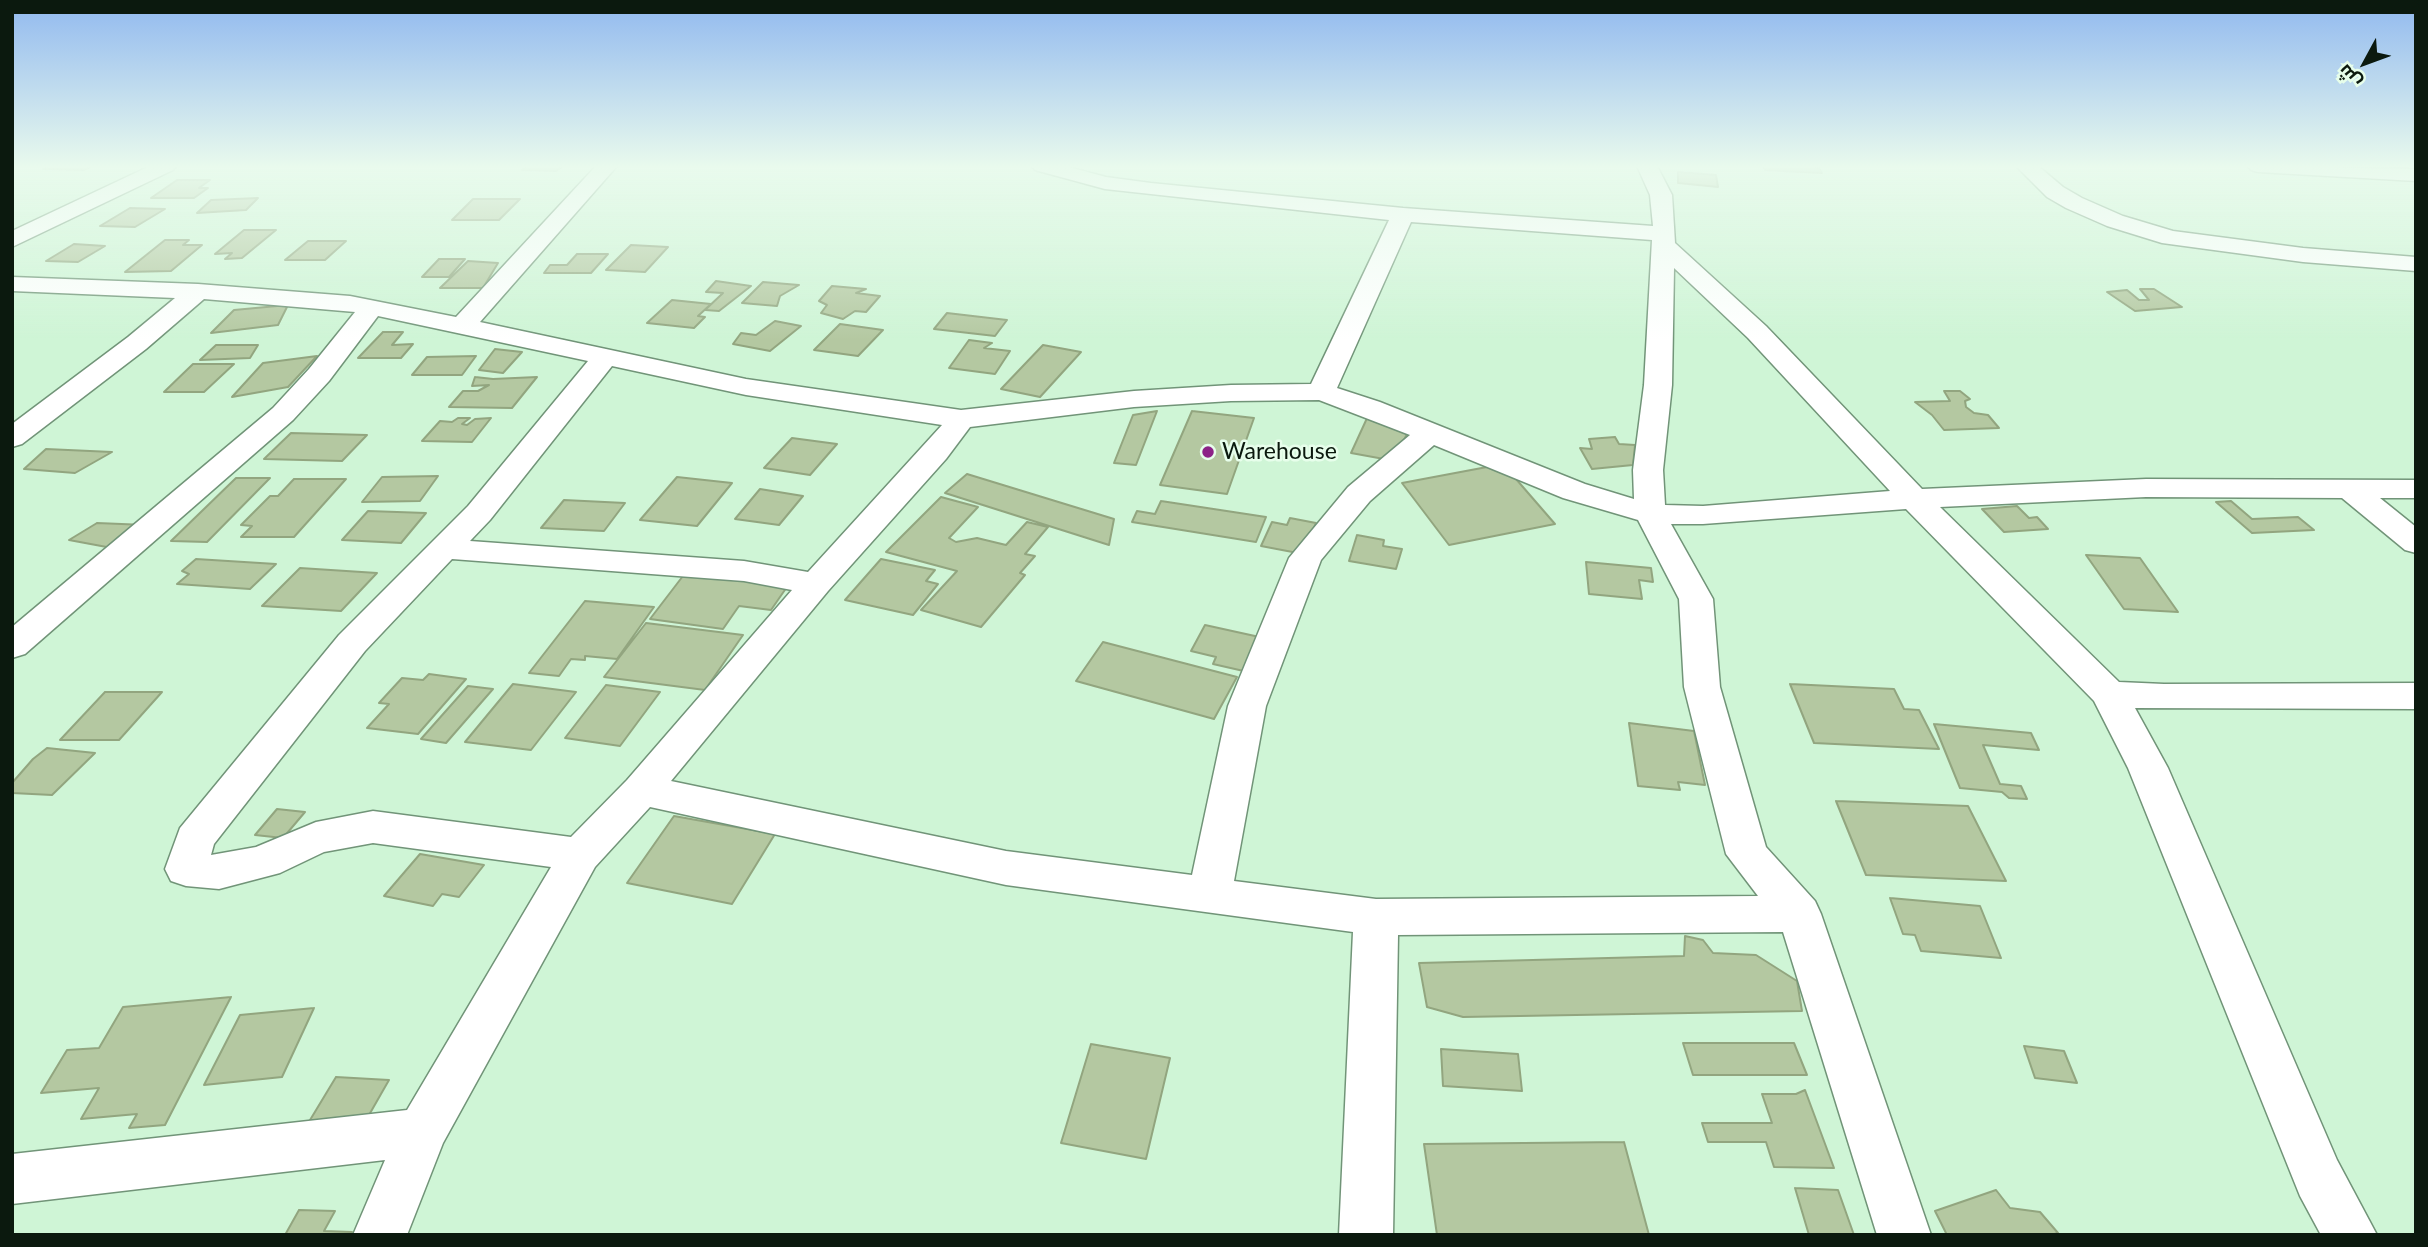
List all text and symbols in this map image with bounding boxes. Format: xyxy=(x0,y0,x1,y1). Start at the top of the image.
north arrow xyxy=(2330,28,2400,98)
text: ش xyxy=(2332,60,2365,94)
place label: Warehouse xyxy=(1222,438,1337,466)
marker: Warehouse xyxy=(1200,444,1216,460)

